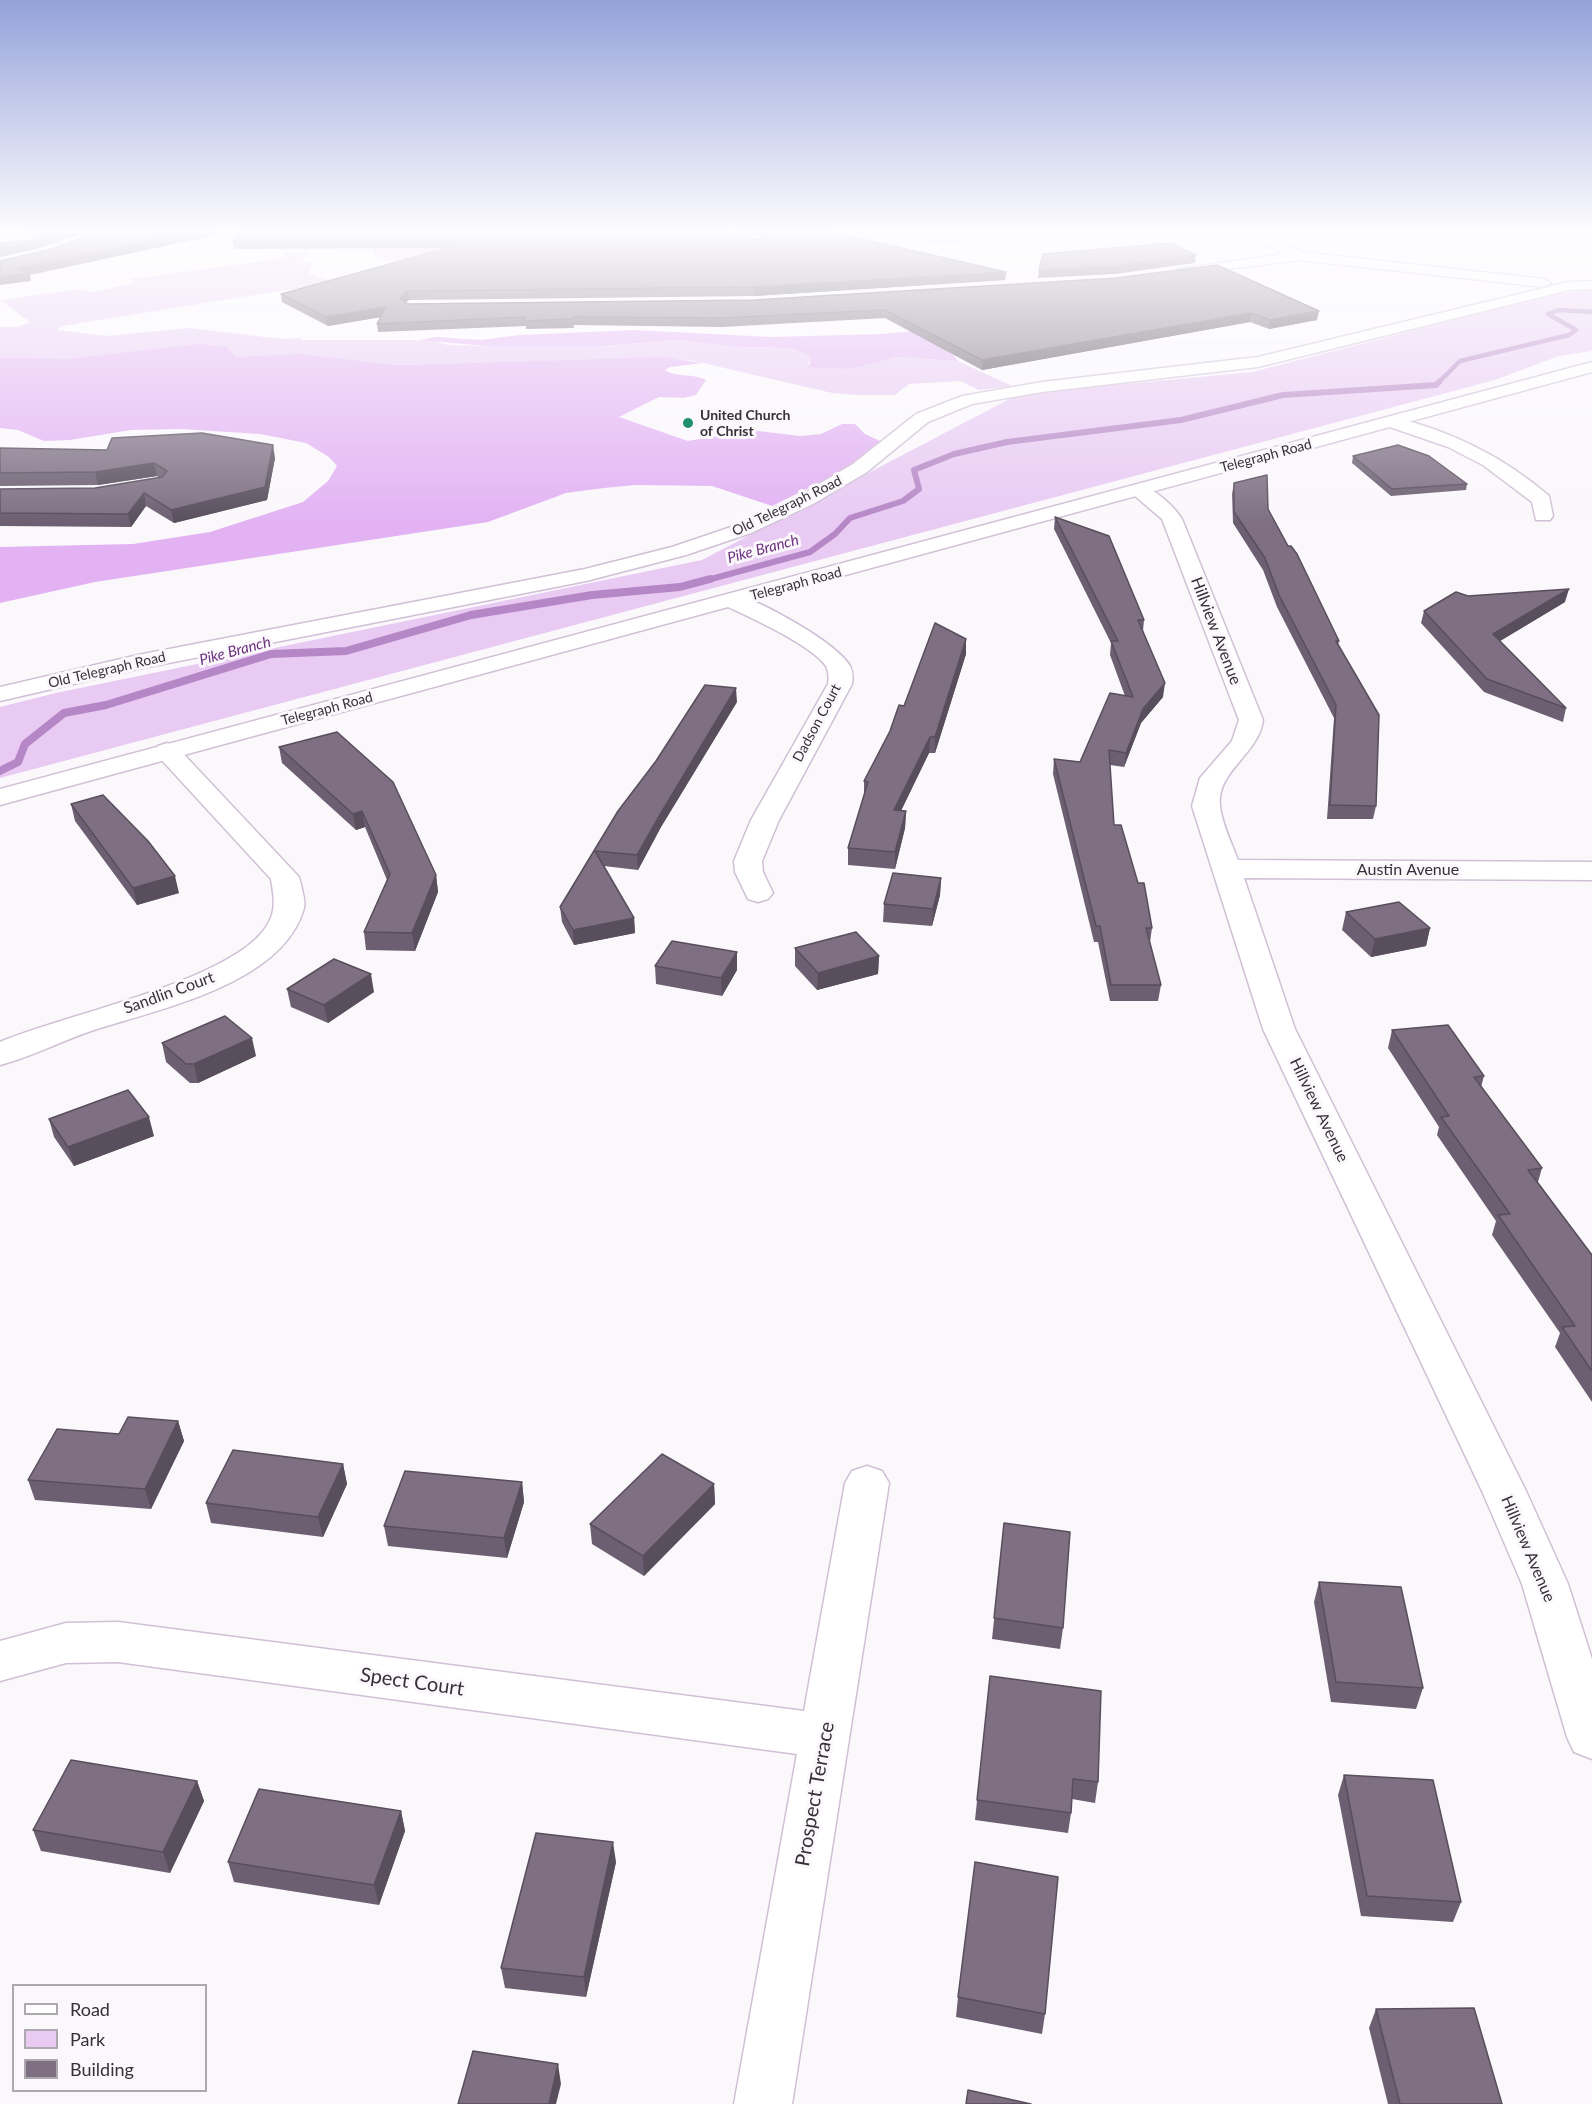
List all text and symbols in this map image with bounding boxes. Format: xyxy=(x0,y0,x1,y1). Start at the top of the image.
place label: United Church of Christ xyxy=(700,407,790,440)
marker: United Church of Christ xyxy=(681,416,695,430)
street label: Telegraph Road xyxy=(1218,436,1314,476)
street label: Old Telegraph Road xyxy=(729,472,845,540)
water label: Pike Branch xyxy=(725,531,801,567)
street label: Telegraph Road xyxy=(748,564,844,604)
street label: Hillview Avenue xyxy=(1187,575,1245,687)
water label: Pike Branch xyxy=(197,633,273,669)
street label: Old Telegraph Road xyxy=(47,648,167,692)
street label: Dadson Court xyxy=(789,681,845,765)
street label: Telegraph Road xyxy=(279,689,375,729)
street label: Austin Avenue xyxy=(1357,860,1459,880)
street label: Sandlin Court xyxy=(121,968,217,1018)
street label: Hillview Avenue xyxy=(1285,1055,1353,1165)
street label: Hillview Avenue xyxy=(1497,1493,1559,1605)
street label: Spect Court xyxy=(359,1663,465,1701)
street label: Prospect Terrace xyxy=(790,1720,840,1868)
legend xyxy=(12,1984,207,2092)
text: Road xyxy=(70,1998,110,2020)
text: Park xyxy=(70,2028,105,2050)
text: Building xyxy=(70,2058,134,2080)

